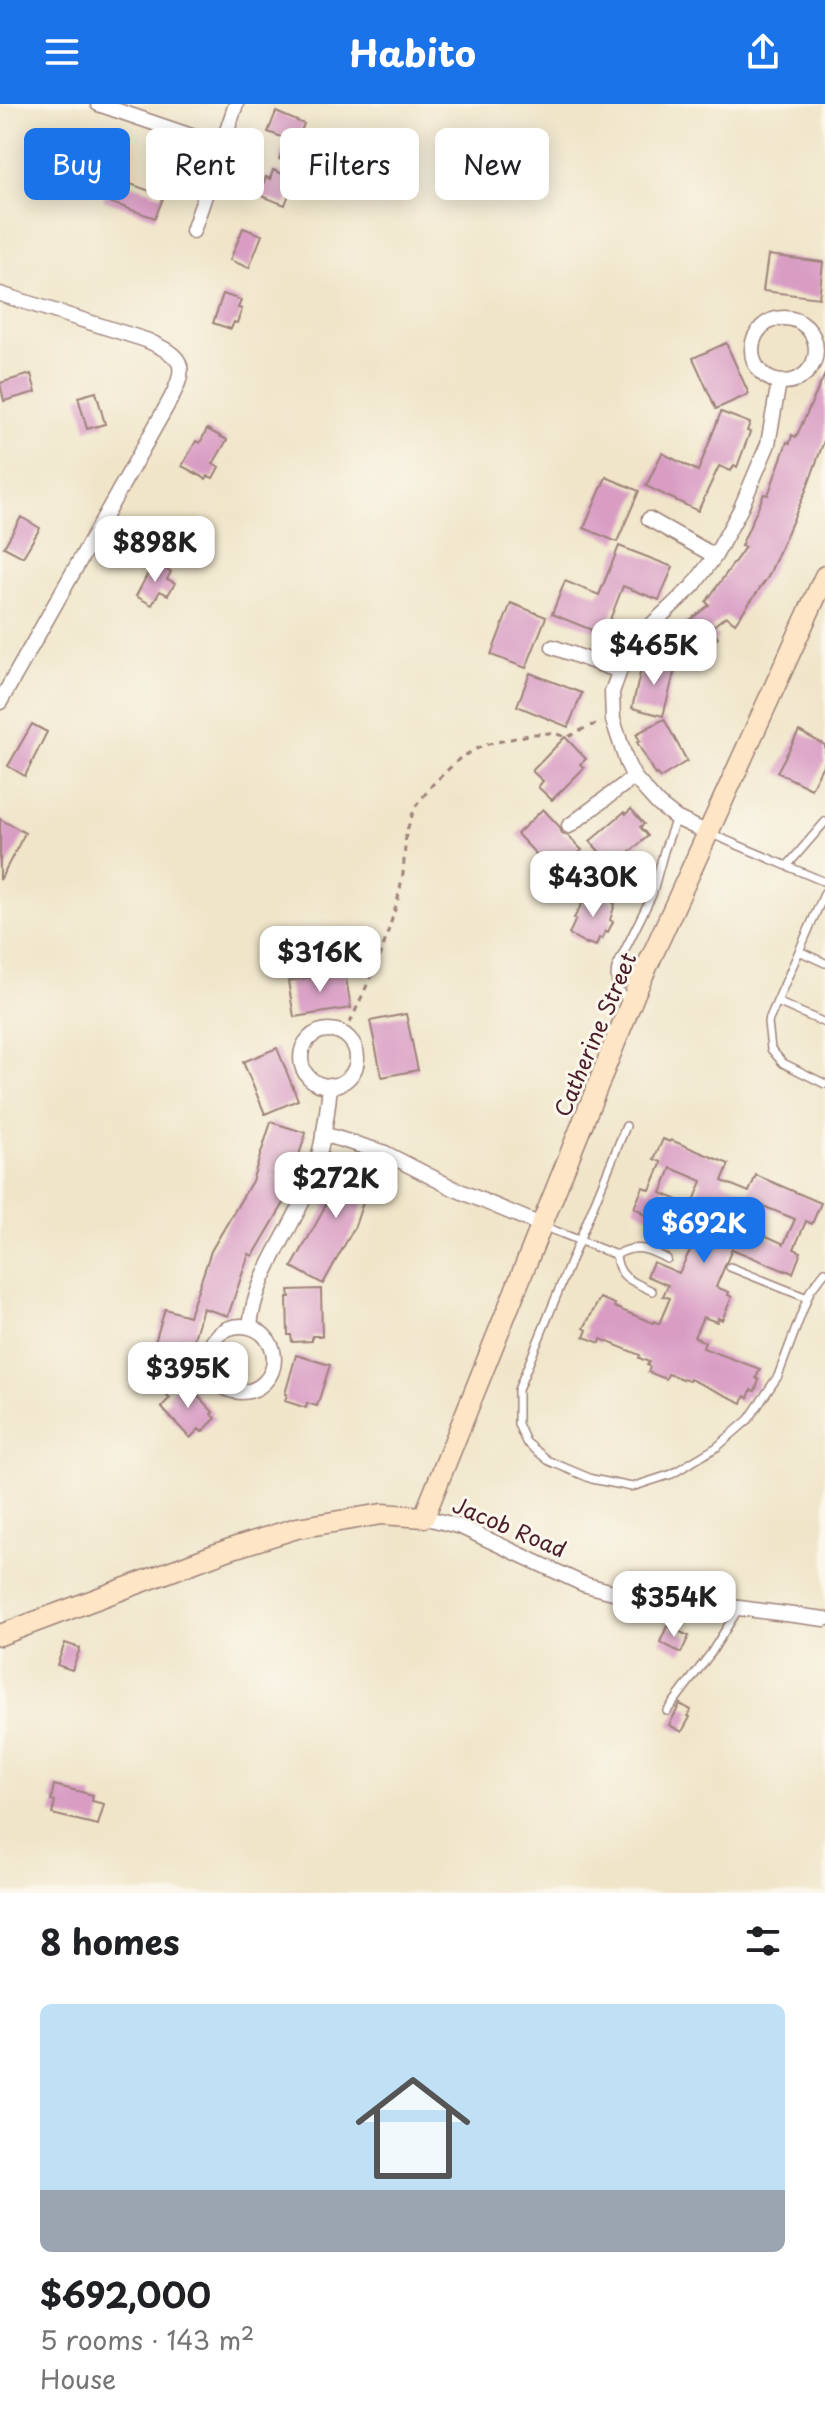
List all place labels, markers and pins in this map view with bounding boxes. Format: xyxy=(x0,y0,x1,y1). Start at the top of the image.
pin: $898K xyxy=(99,516,211,584)
pin: $465K xyxy=(598,619,710,687)
pin: $430K xyxy=(537,851,649,919)
pin: $316K xyxy=(264,926,376,994)
pin: $272K xyxy=(280,1152,392,1220)
pin: $692K xyxy=(648,1197,760,1265)
pin: $395K xyxy=(132,1342,244,1410)
pin: $354K xyxy=(618,1571,730,1639)

